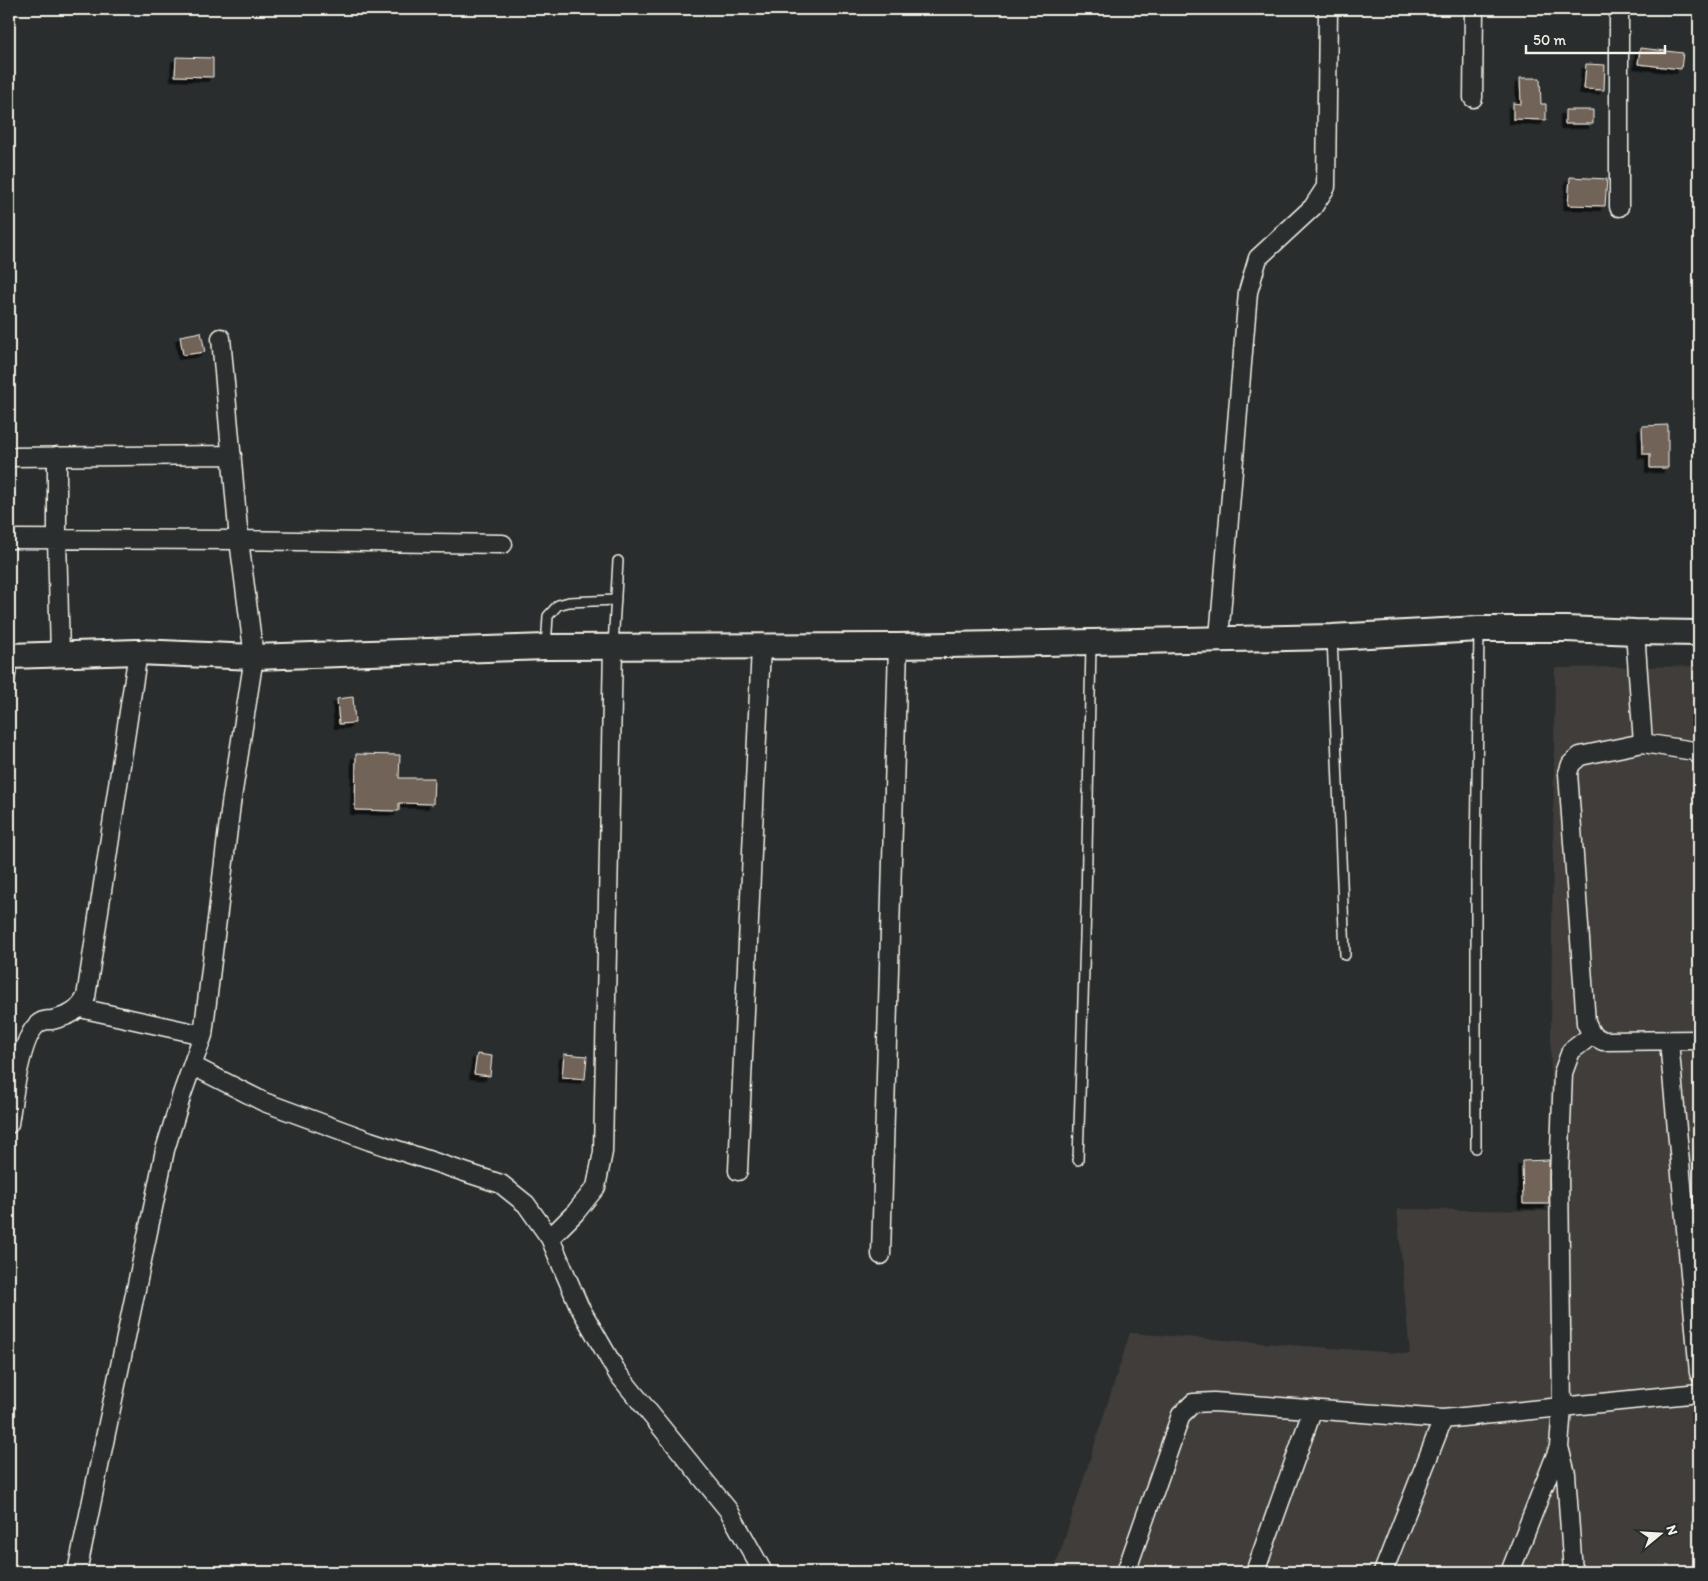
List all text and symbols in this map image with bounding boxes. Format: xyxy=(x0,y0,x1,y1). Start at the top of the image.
scale bar xyxy=(1526,22,1664,54)
text: 50 m xyxy=(1533,31,1566,49)
north arrow xyxy=(1636,1508,1686,1558)
text: N xyxy=(1662,1523,1681,1537)

